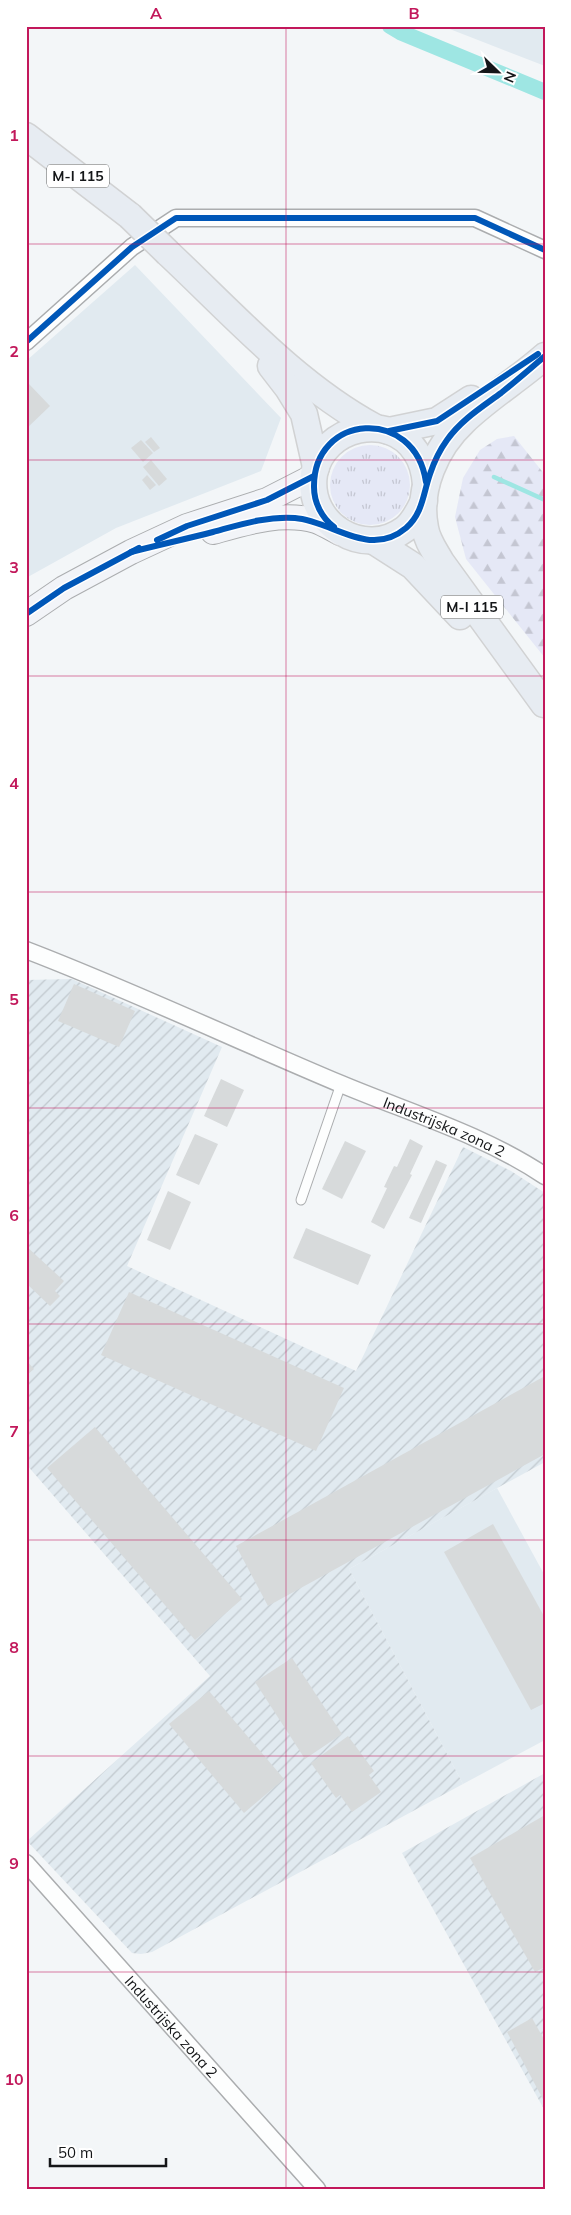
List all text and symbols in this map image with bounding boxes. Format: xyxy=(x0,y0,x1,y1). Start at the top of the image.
text: A xyxy=(150,3,162,23)
text: B xyxy=(408,3,420,23)
north arrow xyxy=(474,48,524,98)
text: N xyxy=(500,69,520,85)
text: 1 xyxy=(9,125,19,145)
road number: M-I 115 xyxy=(47,165,109,188)
text: 2 xyxy=(9,341,19,361)
text: 3 xyxy=(9,557,19,577)
road number: M-I 115 xyxy=(441,596,503,618)
text: 4 xyxy=(9,773,19,793)
text: 5 xyxy=(9,989,19,1009)
street label: Industrijska zona 2 xyxy=(381,1092,509,1161)
text: 6 xyxy=(9,1205,19,1225)
text: 7 xyxy=(9,1421,19,1441)
text: 8 xyxy=(9,1637,19,1657)
text: 9 xyxy=(9,1853,19,1873)
street label: Industrijska zona 2 xyxy=(121,1971,222,2081)
text: 10 xyxy=(4,2069,24,2089)
scale bar xyxy=(50,2135,166,2167)
text: 50 m xyxy=(58,2143,93,2162)

